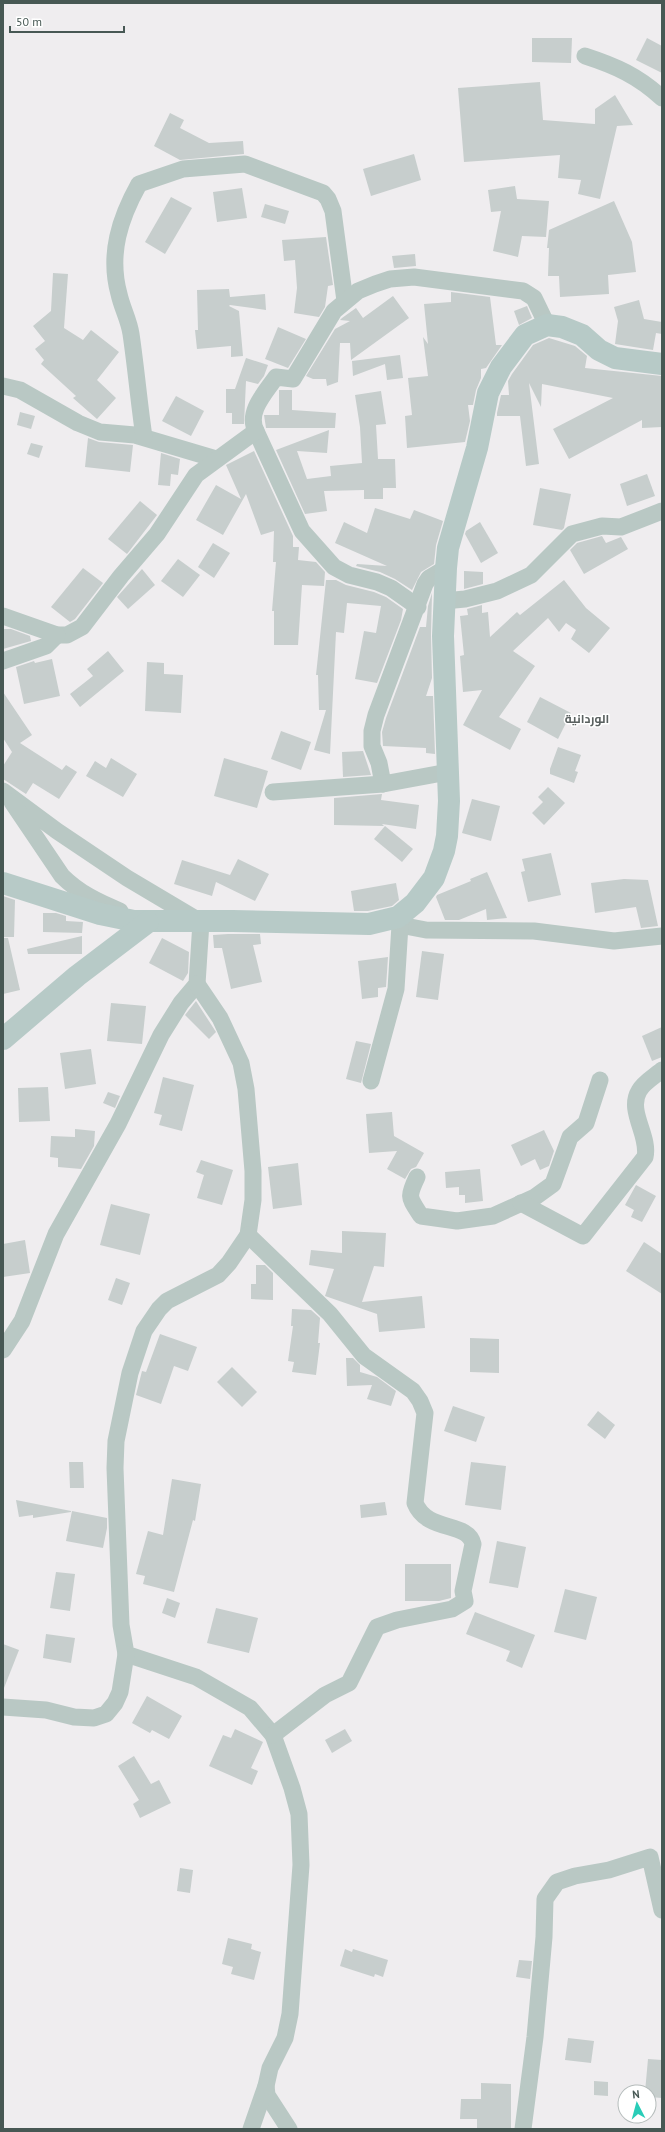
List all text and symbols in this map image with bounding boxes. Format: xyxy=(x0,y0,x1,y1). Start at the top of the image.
scale bar xyxy=(10,8,124,34)
text: 50 m xyxy=(16,14,42,29)
district label: الوردانية xyxy=(565,711,609,727)
north arrow xyxy=(617,2084,657,2124)
text: N xyxy=(632,2087,640,2101)

